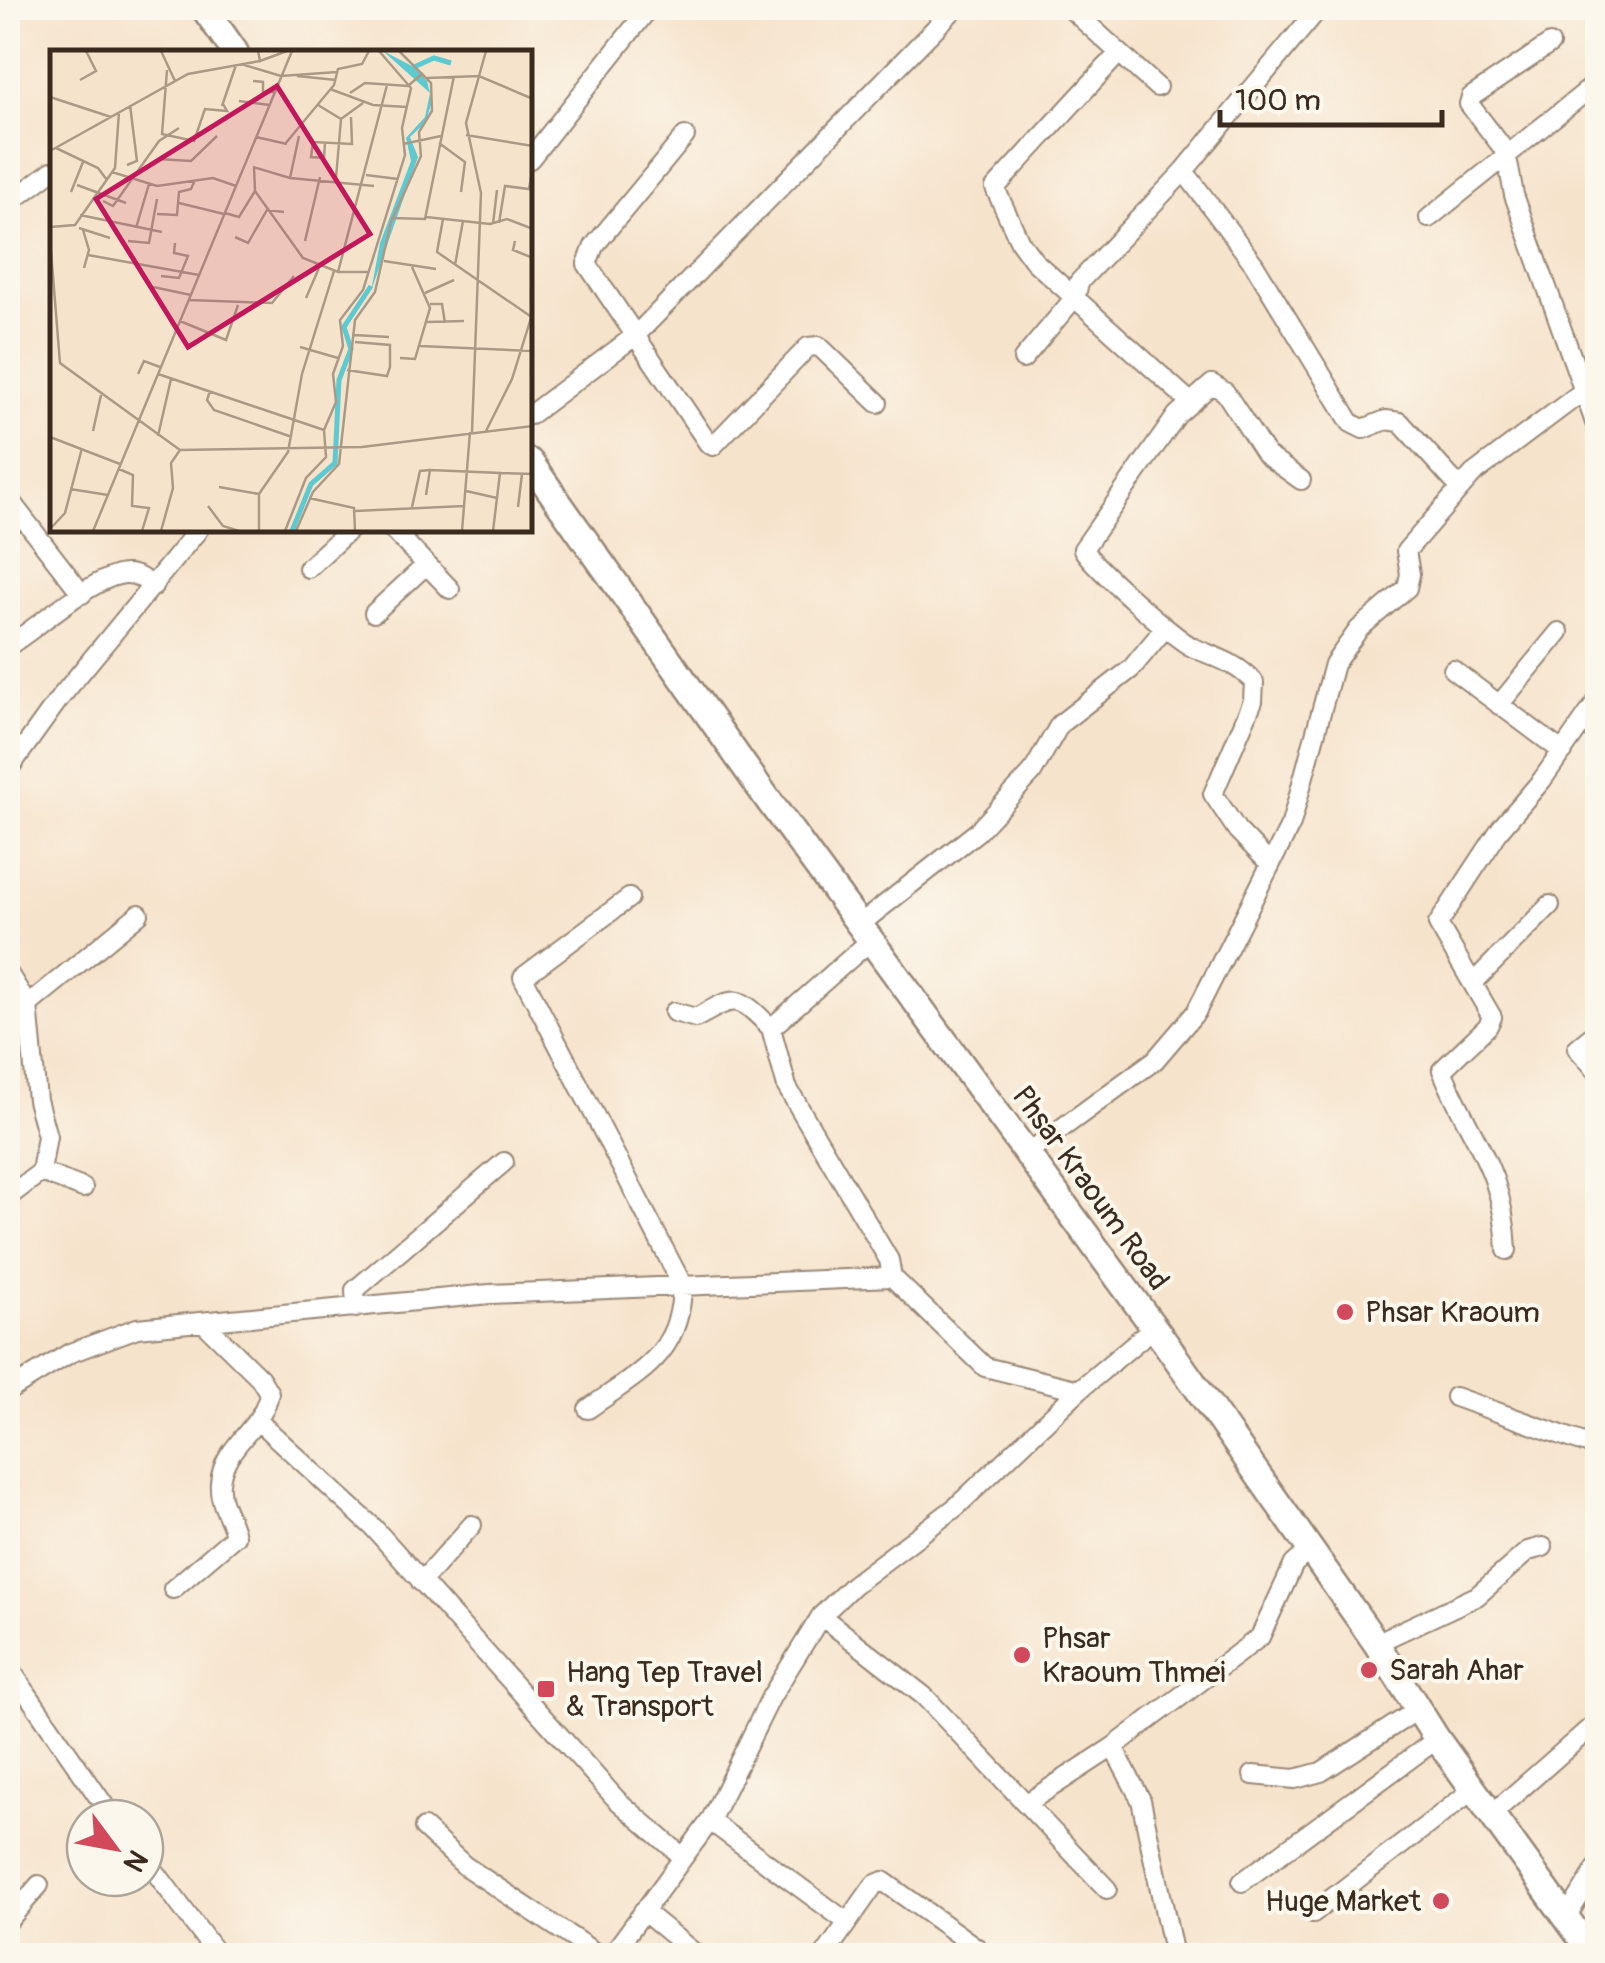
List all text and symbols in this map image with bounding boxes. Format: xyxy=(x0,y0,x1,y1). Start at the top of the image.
inset map xyxy=(50,50,532,532)
scale bar xyxy=(1220,65,1442,127)
text: 100 m xyxy=(1235,82,1321,119)
street label: Phsar Kraoum Road xyxy=(1004,1079,1177,1298)
place label: Phsar Kraoum xyxy=(1365,1294,1540,1331)
marker: Phsar Kraoum xyxy=(1334,1301,1356,1323)
place label: Phsar Kraoum Thmei xyxy=(1042,1620,1226,1691)
marker: Phsar Kraoum Thmei xyxy=(1011,1644,1033,1666)
place label: Sarah Ahar xyxy=(1389,1652,1524,1689)
place label: Hang Tep Travel & Transport xyxy=(566,1654,763,1725)
marker: Sarah Ahar xyxy=(1358,1659,1380,1681)
marker: Hang Tep Travel & Transport xyxy=(535,1678,557,1700)
north arrow xyxy=(65,1798,165,1898)
text: N xyxy=(115,1843,155,1878)
place label: Huge Market xyxy=(1265,1883,1422,1920)
marker: Huge Market xyxy=(1430,1890,1452,1912)

